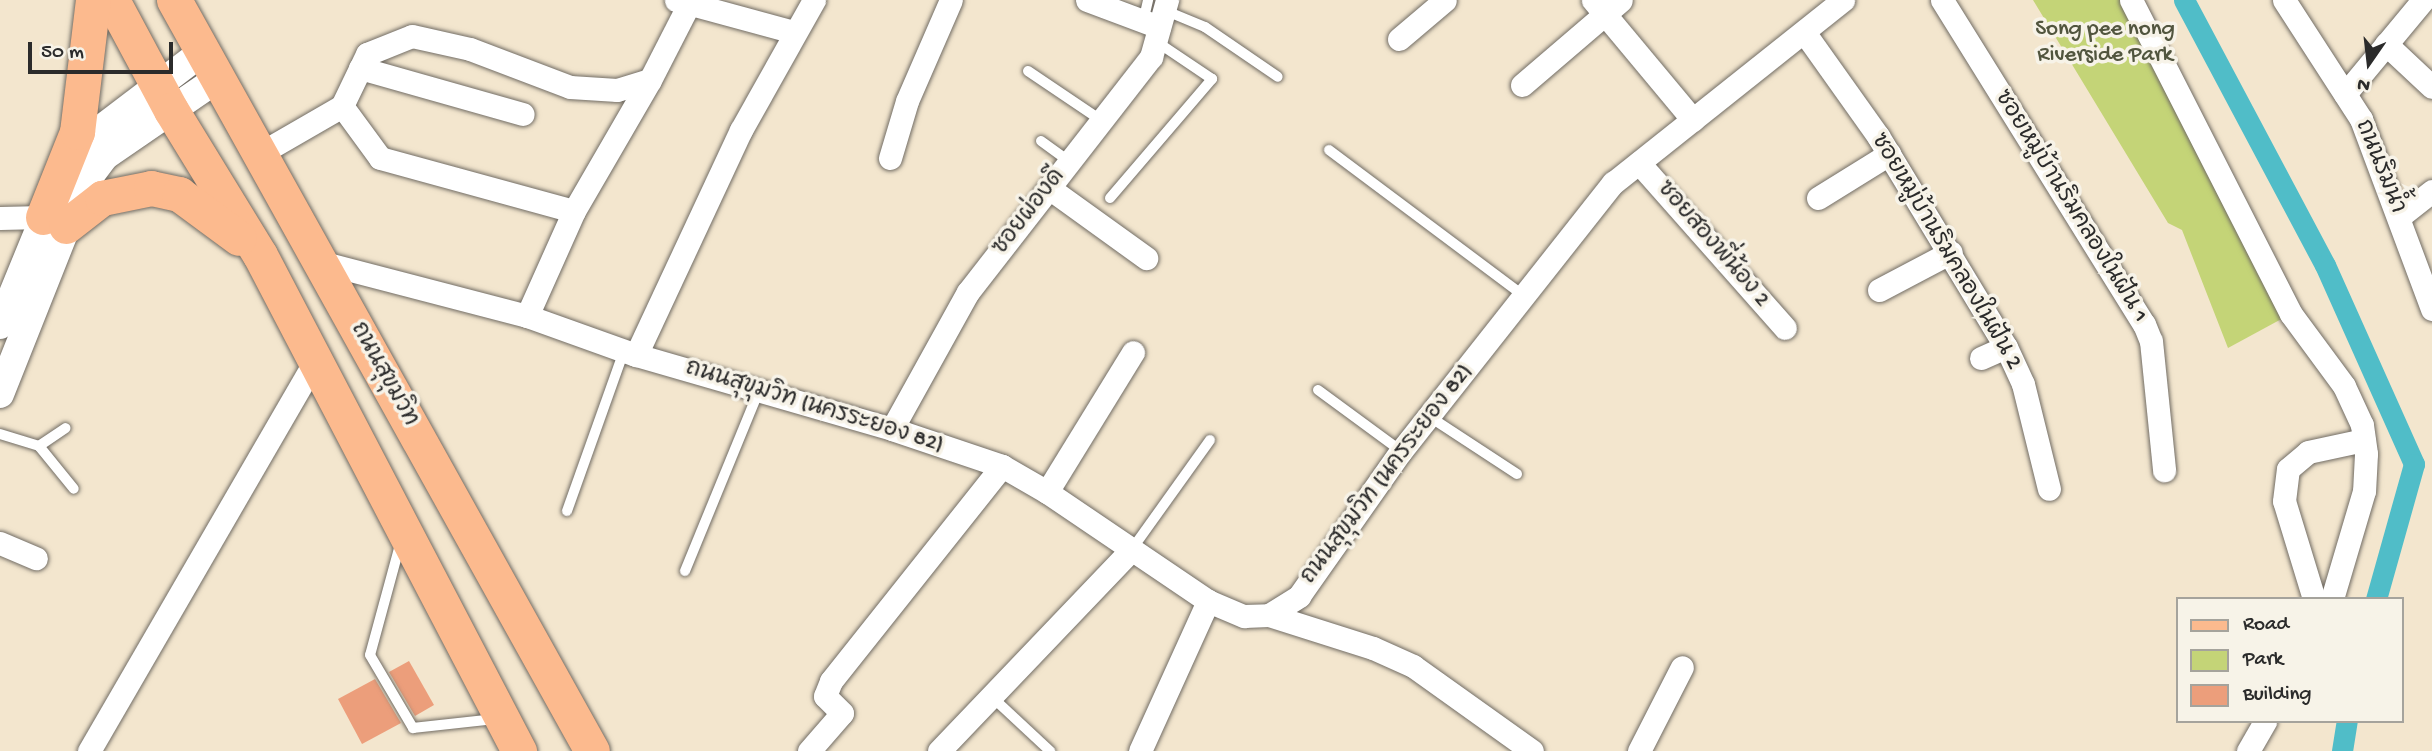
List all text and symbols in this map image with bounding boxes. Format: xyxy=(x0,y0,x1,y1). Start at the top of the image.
park label: Song pee nong Riverside Park xyxy=(2035,16,2175,70)
scale bar xyxy=(32,28,177,72)
north arrow xyxy=(2334,28,2404,98)
text: 50 m xyxy=(41,41,84,66)
text: N xyxy=(2355,71,2373,97)
street label: ซอยหมู่บ้านริมคลองในฝัน 1 xyxy=(1987,86,2153,328)
street label: ถนนริมน้ำ xyxy=(2348,116,2410,218)
street label: ซอยหมู่บ้านริมคลองในฝัน 2 xyxy=(1863,129,2027,375)
street label: ซอยผ่องดี xyxy=(988,164,1072,262)
street label: ซอยสองพี่น้อง 2 xyxy=(1650,176,1774,314)
street label: ถนนสุขุมวิท xyxy=(343,318,423,432)
street label: ถนนสุขุมวิท (นครระยอง 82) xyxy=(682,356,946,460)
street label: ถนนสุขุมวิท (นครระยอง 82) xyxy=(1296,360,1480,590)
legend xyxy=(2176,597,2404,723)
text: Road xyxy=(2243,613,2289,638)
text: Park xyxy=(2243,648,2283,673)
text: Building xyxy=(2243,683,2312,708)

